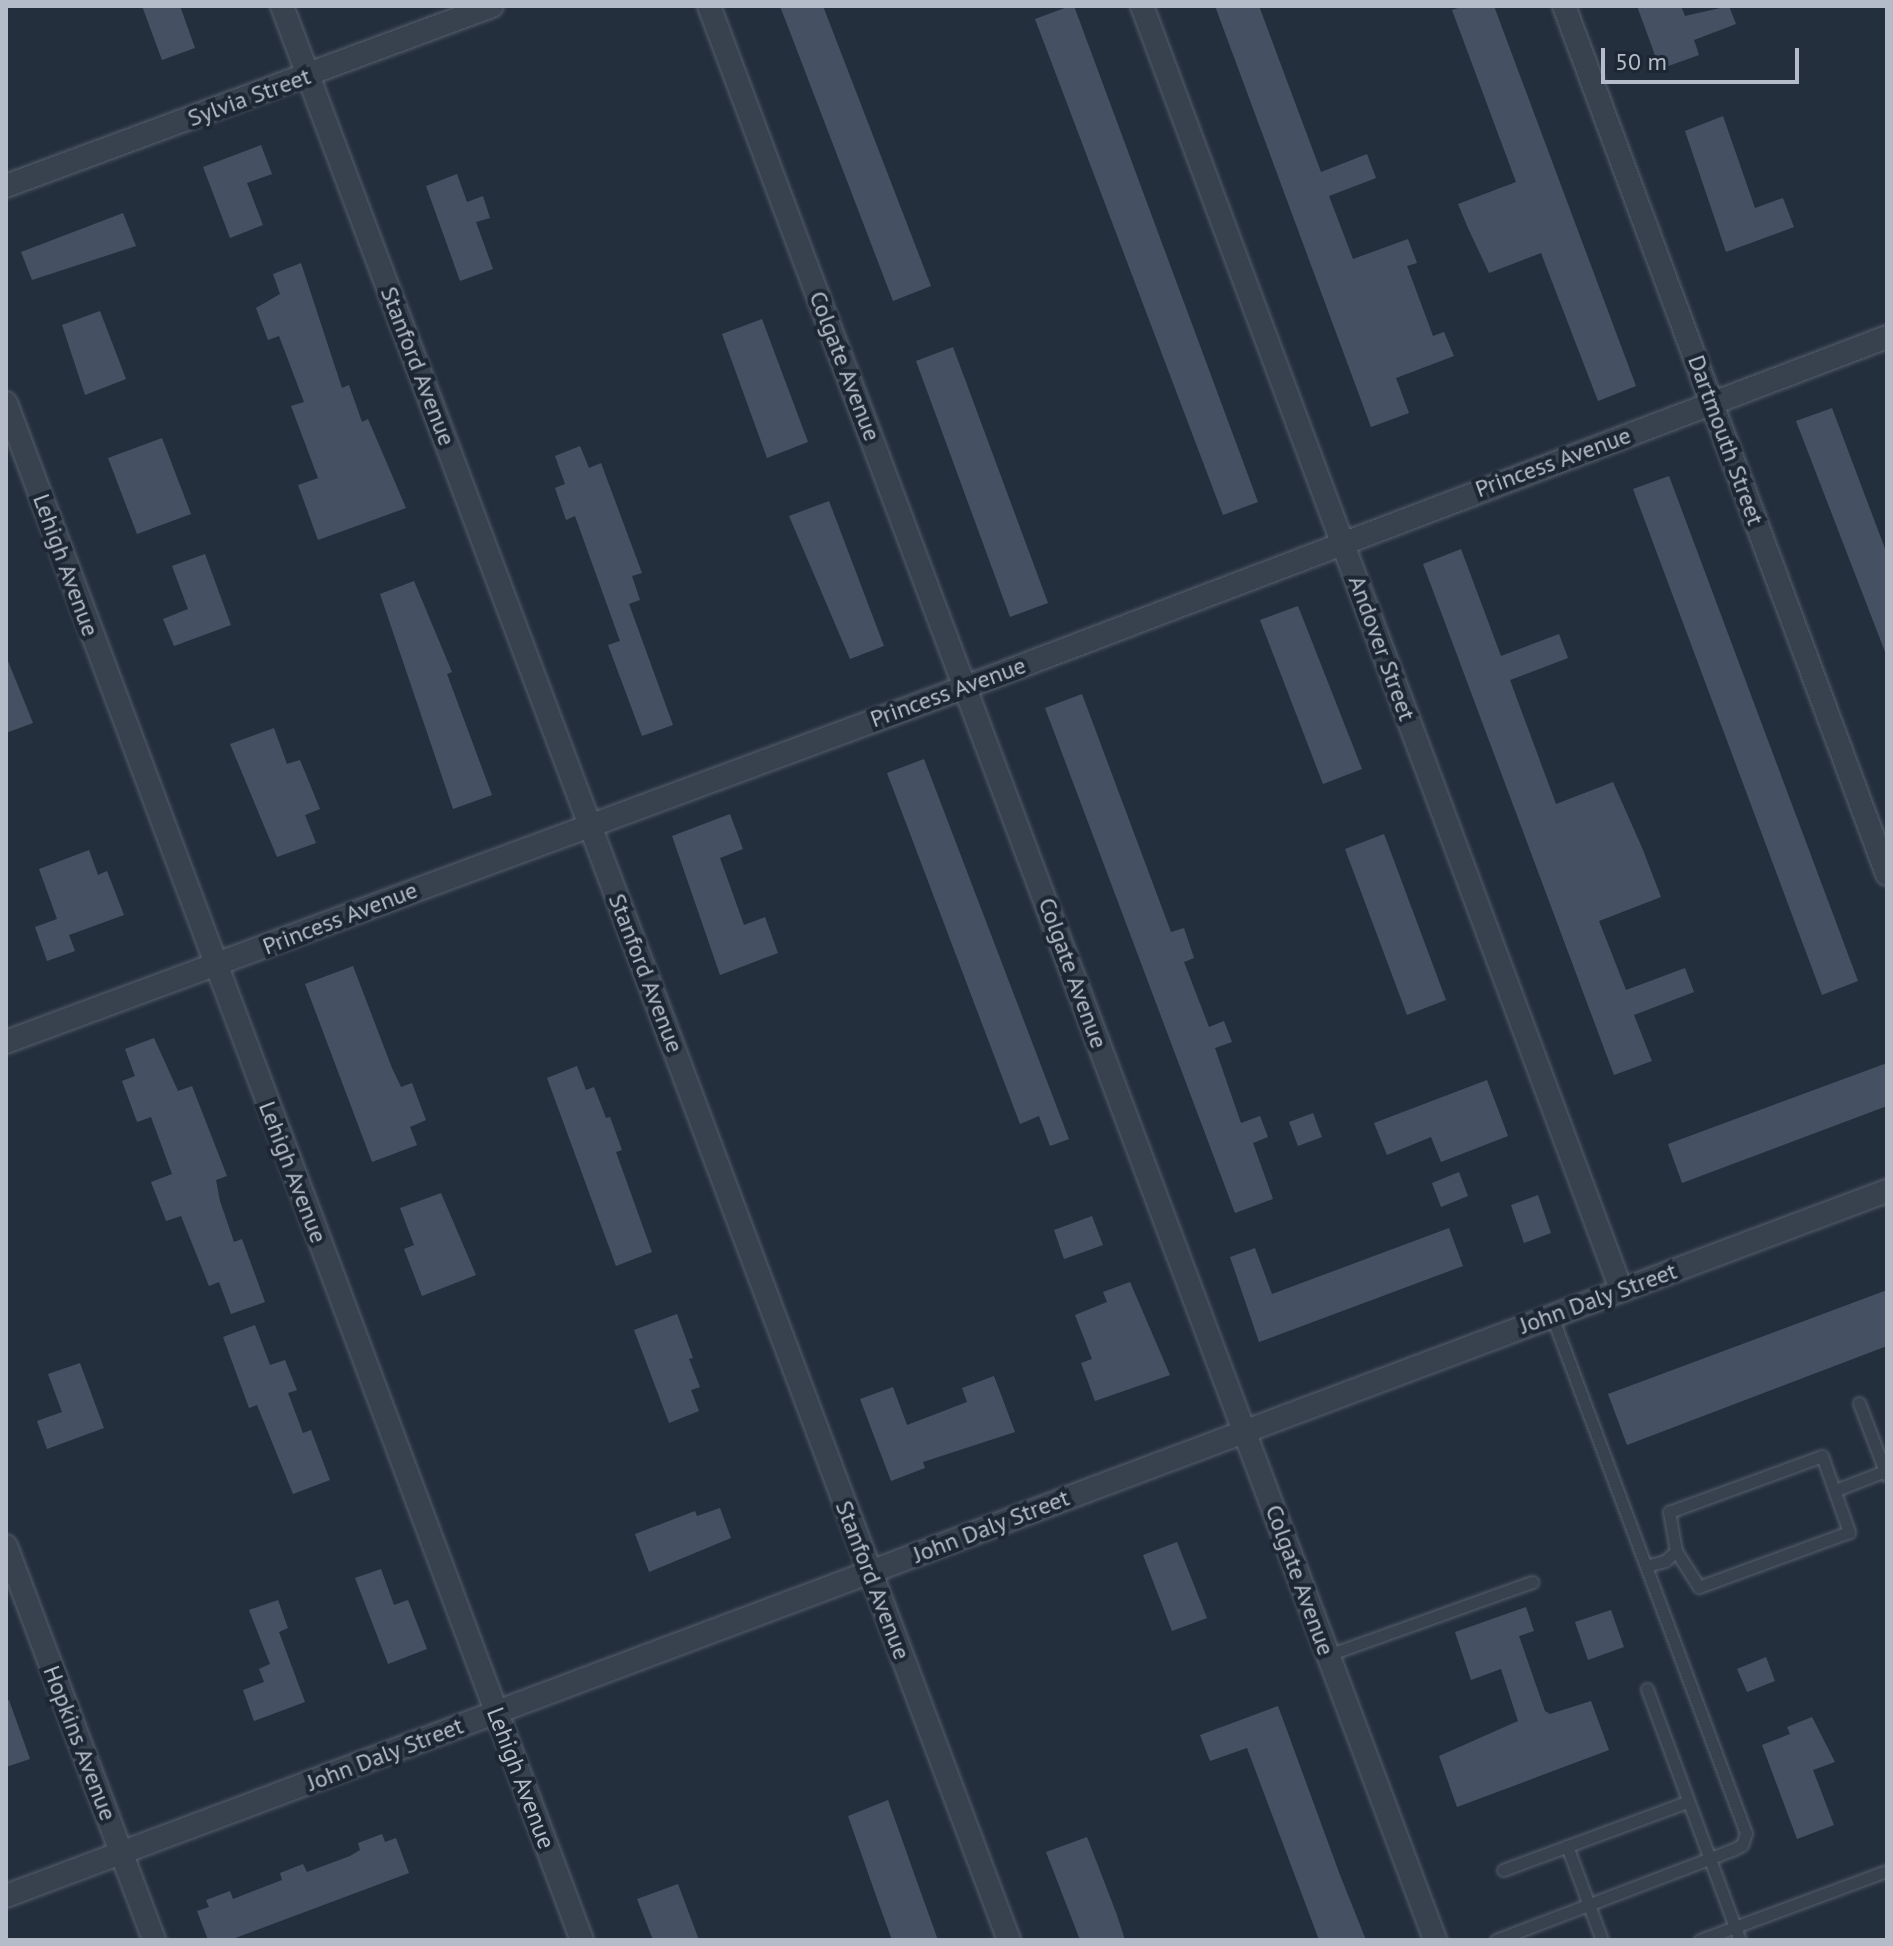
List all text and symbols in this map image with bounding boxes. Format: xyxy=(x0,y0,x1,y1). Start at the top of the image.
scale bar xyxy=(1605,32,1803,82)
text: 50 m xyxy=(1615,46,1667,77)
street label: Sylvia Street xyxy=(184,61,314,133)
street label: Stanford Avenue xyxy=(374,282,462,450)
street label: Colgate Avenue xyxy=(803,287,887,445)
street label: Dartmouth Street xyxy=(1682,351,1770,529)
street label: Princess Avenue xyxy=(1471,420,1635,504)
street label: Lehigh Avenue xyxy=(27,490,105,640)
street label: Andover Street xyxy=(1342,572,1422,724)
street label: Princess Avenue xyxy=(866,650,1030,734)
street label: Princess Avenue xyxy=(258,875,422,961)
street label: Stanford Avenue xyxy=(602,889,690,1057)
street label: Colgate Avenue xyxy=(1032,893,1114,1053)
street label: Lehigh Avenue xyxy=(253,1097,333,1247)
street label: John Daly Street xyxy=(1515,1256,1681,1340)
street label: John Daly Street xyxy=(908,1483,1074,1569)
street label: Stanford Avenue xyxy=(829,1496,917,1664)
street label: Colgate Avenue xyxy=(1259,1500,1341,1660)
street label: Hopkins Avenue xyxy=(37,1661,123,1825)
street label: Lehigh Avenue xyxy=(481,1703,561,1853)
street label: John Daly Street xyxy=(302,1711,468,1797)

